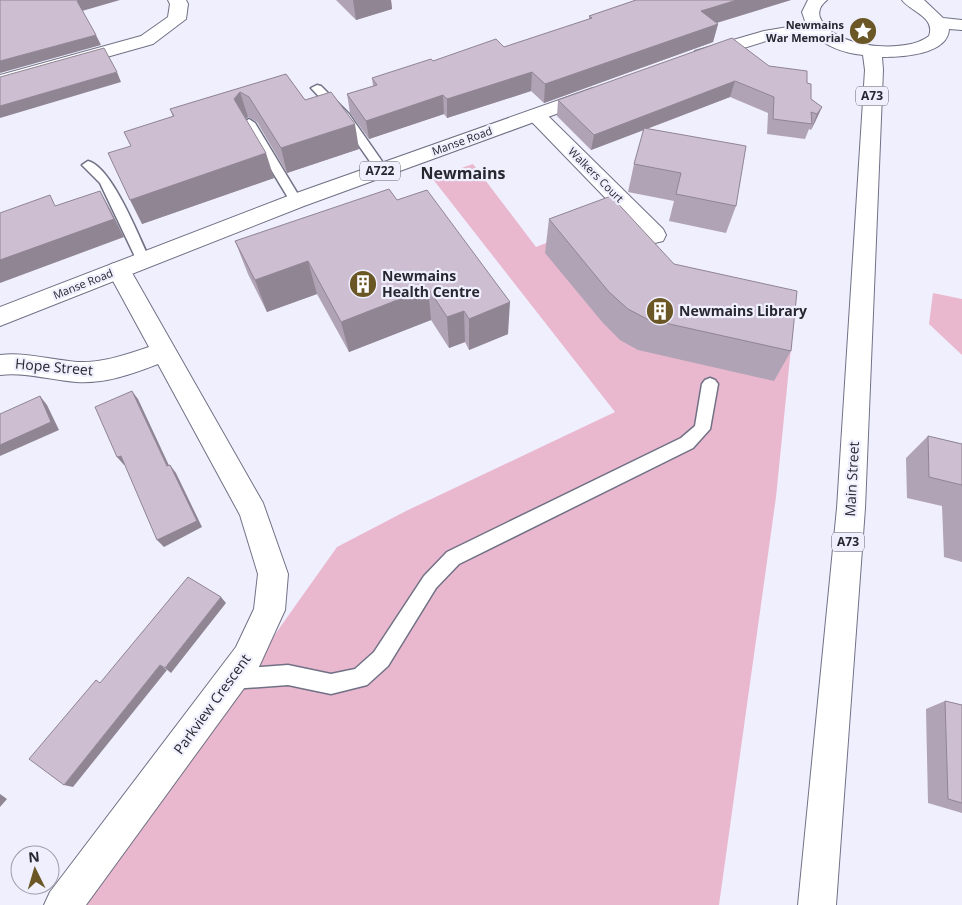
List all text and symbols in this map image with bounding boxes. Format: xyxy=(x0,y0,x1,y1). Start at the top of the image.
place icon: Newmains War Memorial xyxy=(848,16,878,46)
place label: Newmains War Memorial xyxy=(766,17,845,45)
road number: A73 xyxy=(856,86,888,105)
street label: Manse Road xyxy=(430,123,494,158)
street label: Walkers Court xyxy=(565,144,627,206)
road number: A722 xyxy=(360,162,400,180)
district label: Newmains xyxy=(421,162,505,184)
street label: Manse Road xyxy=(51,265,115,302)
place label: Newmains Health Centre xyxy=(382,266,480,301)
building icon: Newmains Health Centre xyxy=(348,269,378,299)
building icon: Newmains Library xyxy=(645,296,675,326)
place label: Newmains Library xyxy=(679,301,807,320)
street label: Hope Street xyxy=(14,354,94,379)
street label: Main Street xyxy=(840,441,863,517)
road number: A73 xyxy=(832,532,864,552)
street label: Parkview Crescent xyxy=(169,650,254,758)
north arrow xyxy=(10,845,60,895)
text: N xyxy=(27,847,40,867)

